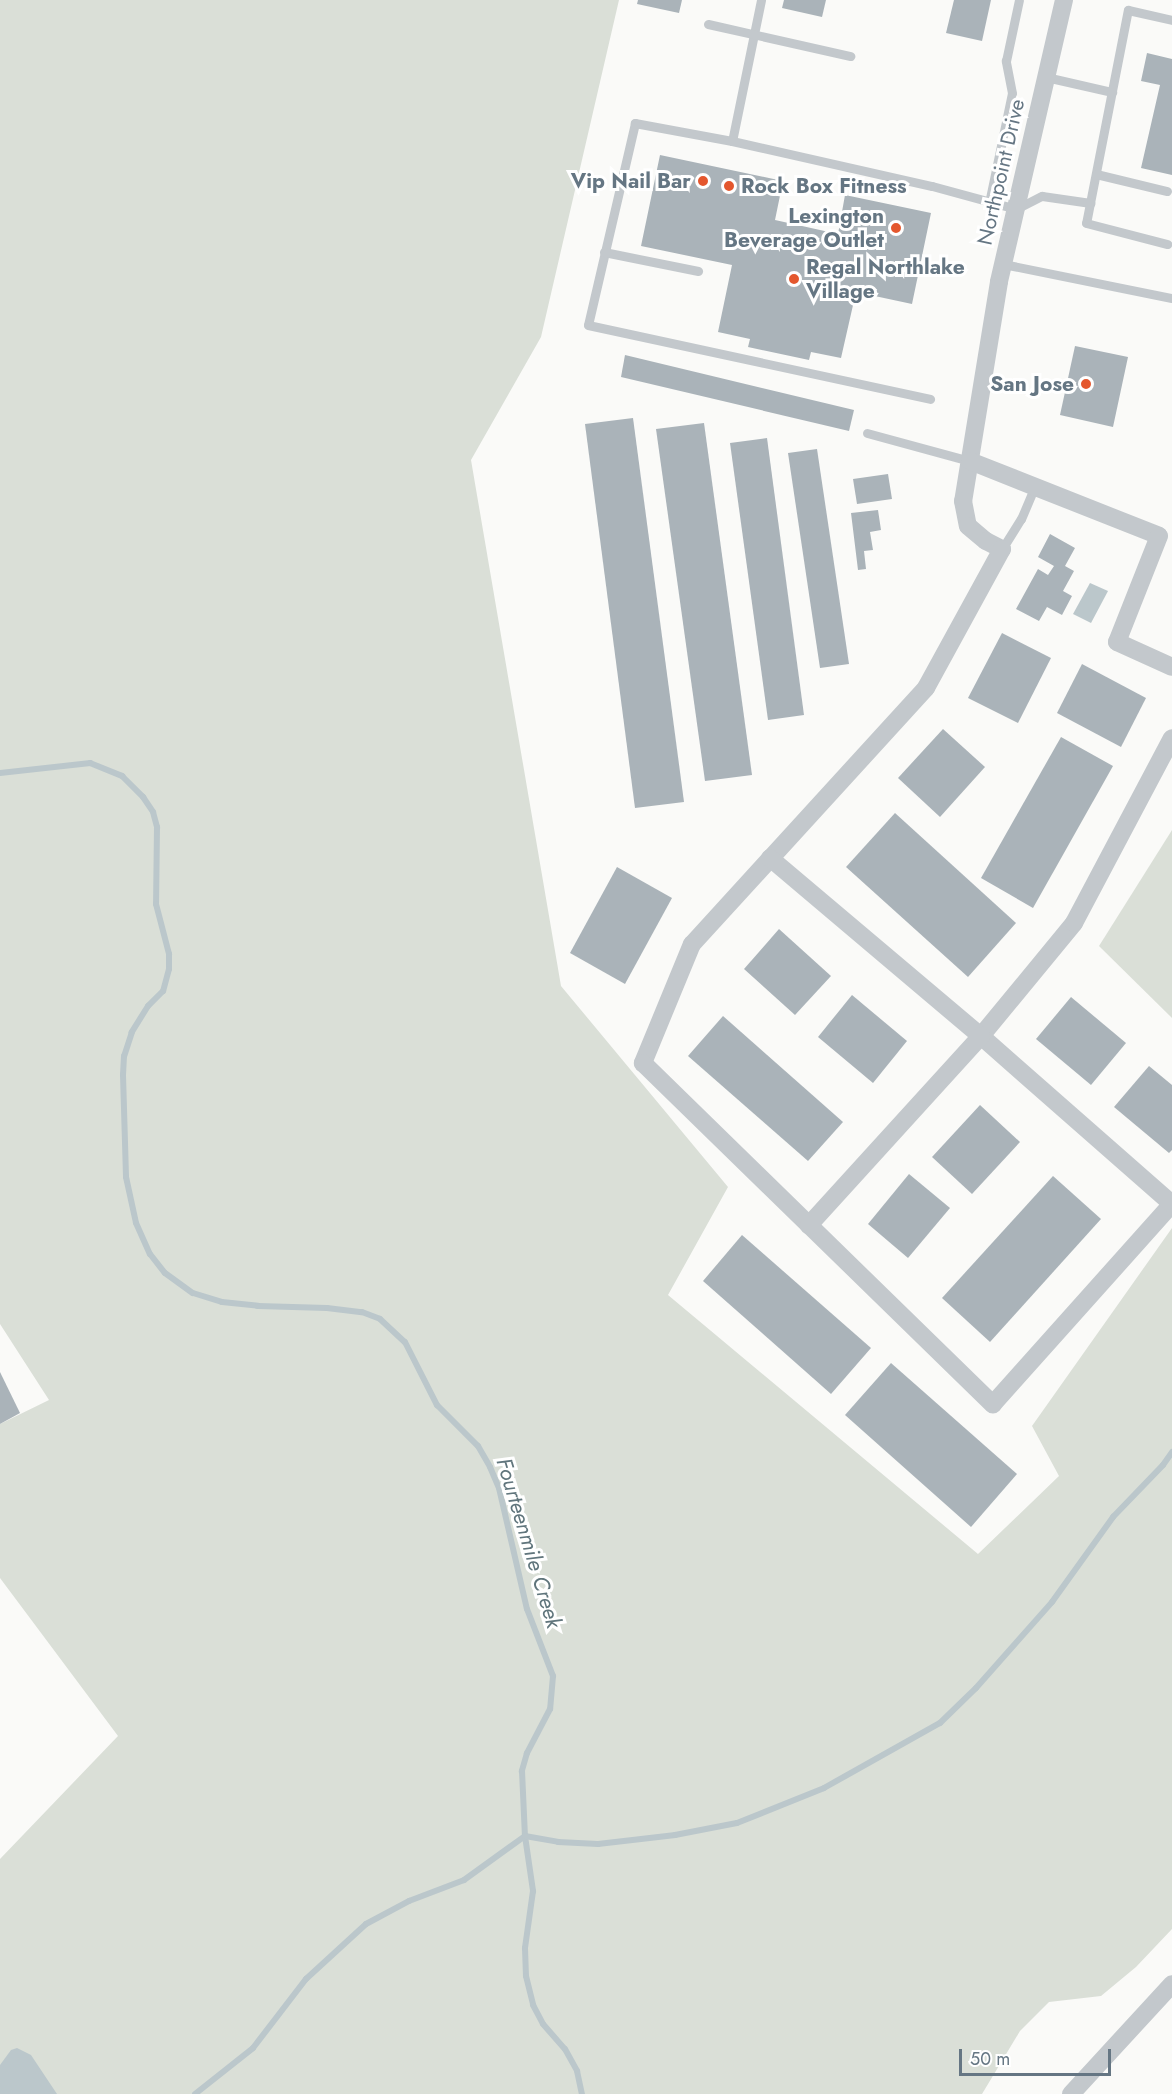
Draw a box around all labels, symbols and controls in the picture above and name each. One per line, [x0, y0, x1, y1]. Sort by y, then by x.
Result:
street label: Northpoint Drive [972, 97, 1030, 247]
place label: Vip Nail Bar [571, 168, 691, 194]
place label: Rock Box Fitness [741, 173, 907, 199]
marker: Vip Nail Bar [696, 174, 710, 188]
marker: Rock Box Fitness [722, 179, 736, 193]
place label: Lexington Beverage Outlet [724, 203, 884, 253]
marker: Lexington Beverage Outlet [889, 221, 903, 235]
place label: Regal Northlake Village [806, 254, 965, 304]
marker: Regal Northlake Village [787, 272, 801, 286]
place label: San Jose [990, 371, 1074, 397]
marker: San Jose [1079, 377, 1093, 391]
water label: Fourteenmile Creek [491, 1455, 567, 1631]
scale bar [962, 2037, 1114, 2075]
text: 50 m [970, 2046, 1010, 2072]

